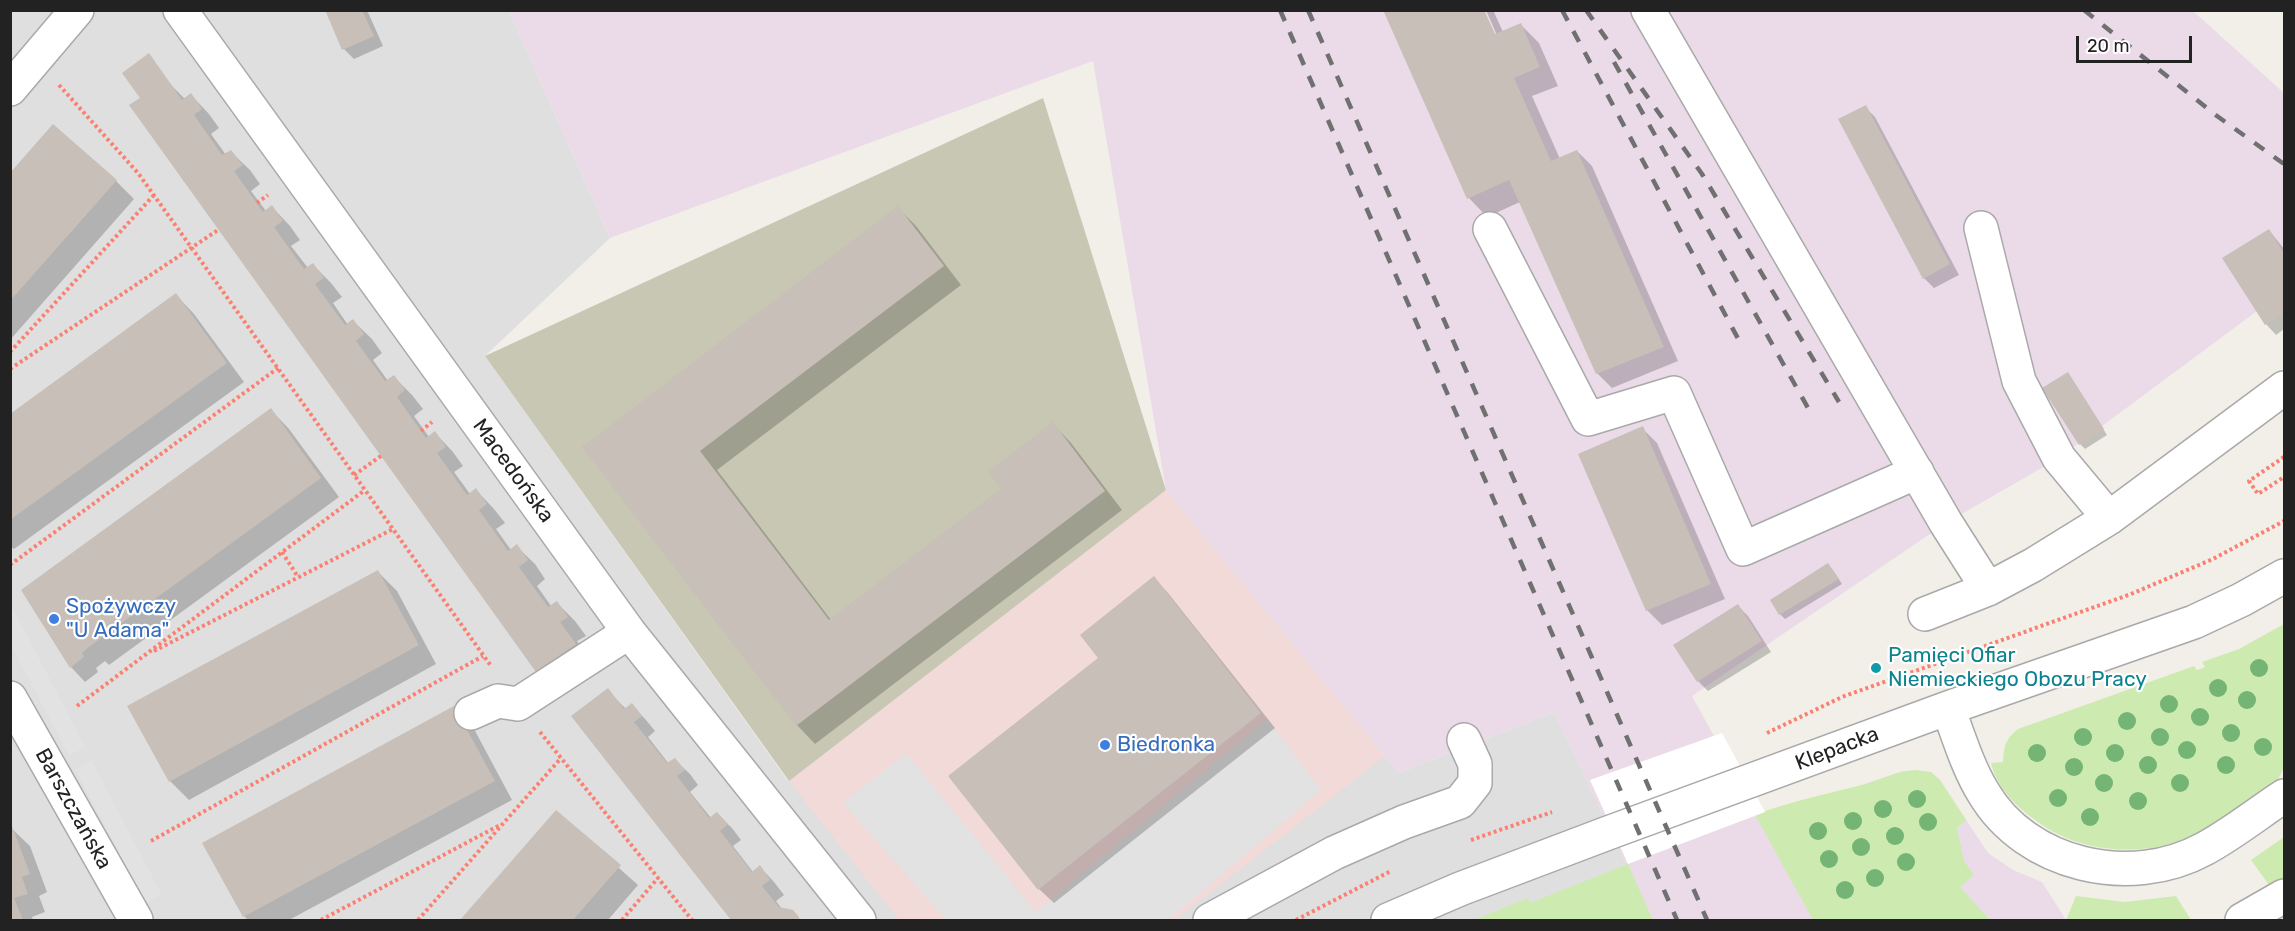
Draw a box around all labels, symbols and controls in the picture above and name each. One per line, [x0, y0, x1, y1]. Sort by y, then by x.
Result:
scale bar [2079, 24, 2194, 62]
text: 20 m [2087, 35, 2129, 57]
street label: Macedońska [467, 414, 559, 528]
place label: Spożywczy "U Adama" [66, 594, 176, 644]
marker: Spożywczy "U Adama" [47, 612, 61, 626]
place label: Pamięci Ofiar Niemieckiego Obozu Pracy [1888, 643, 2147, 693]
marker: Pamięci Ofiar Niemieckiego Obozu Pracy [1869, 661, 1883, 675]
street label: Klepacka [1792, 722, 1882, 776]
place label: Biedronka [1117, 732, 1215, 758]
marker: Biedronka [1098, 738, 1112, 752]
street label: Barszczańska [29, 744, 117, 874]

